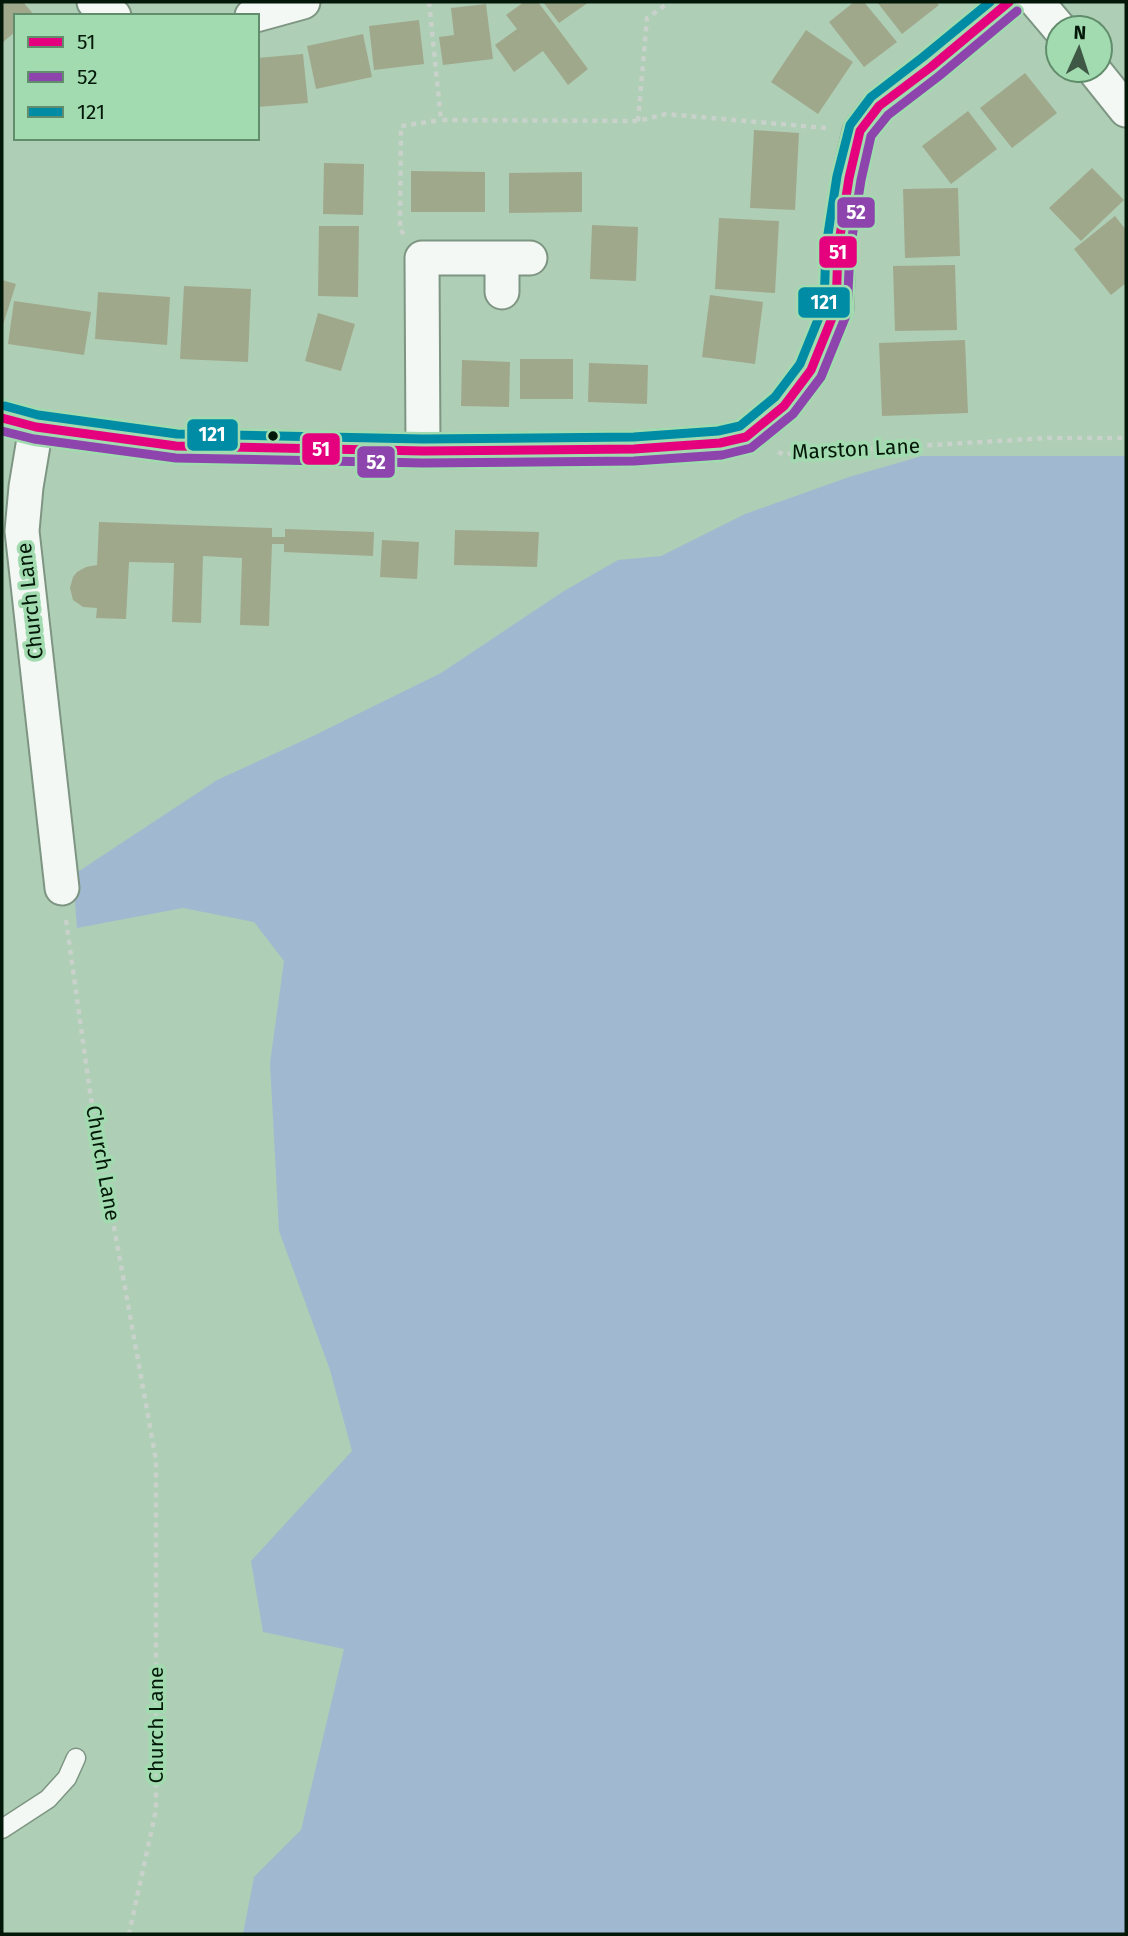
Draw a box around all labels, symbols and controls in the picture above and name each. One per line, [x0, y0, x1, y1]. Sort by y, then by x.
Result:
legend [14, 14, 259, 140]
north arrow [1044, 14, 1114, 84]
text: N [1073, 21, 1087, 44]
text: 51 [77, 29, 96, 55]
text: 52 [77, 64, 98, 90]
text: 121 [77, 99, 105, 125]
line badge: 52 [836, 196, 876, 229]
text: 52 [846, 201, 866, 224]
line badge: 51 [818, 235, 858, 269]
text: 51 [829, 241, 847, 264]
line badge: 121 [797, 286, 851, 319]
text: 121 [810, 291, 838, 314]
line badge: 121 [186, 418, 239, 452]
text: 121 [198, 423, 226, 446]
unlabelled marker [266, 429, 280, 443]
line badge: 51 [301, 432, 341, 466]
street label: Marston Lane [791, 433, 921, 465]
text: 51 [312, 438, 330, 461]
line badge: 52 [356, 445, 396, 479]
text: 52 [366, 451, 386, 474]
street label: Church Lane [11, 542, 49, 660]
street label: Church Lane [80, 1103, 126, 1223]
street label: Church Lane [143, 1667, 169, 1783]

